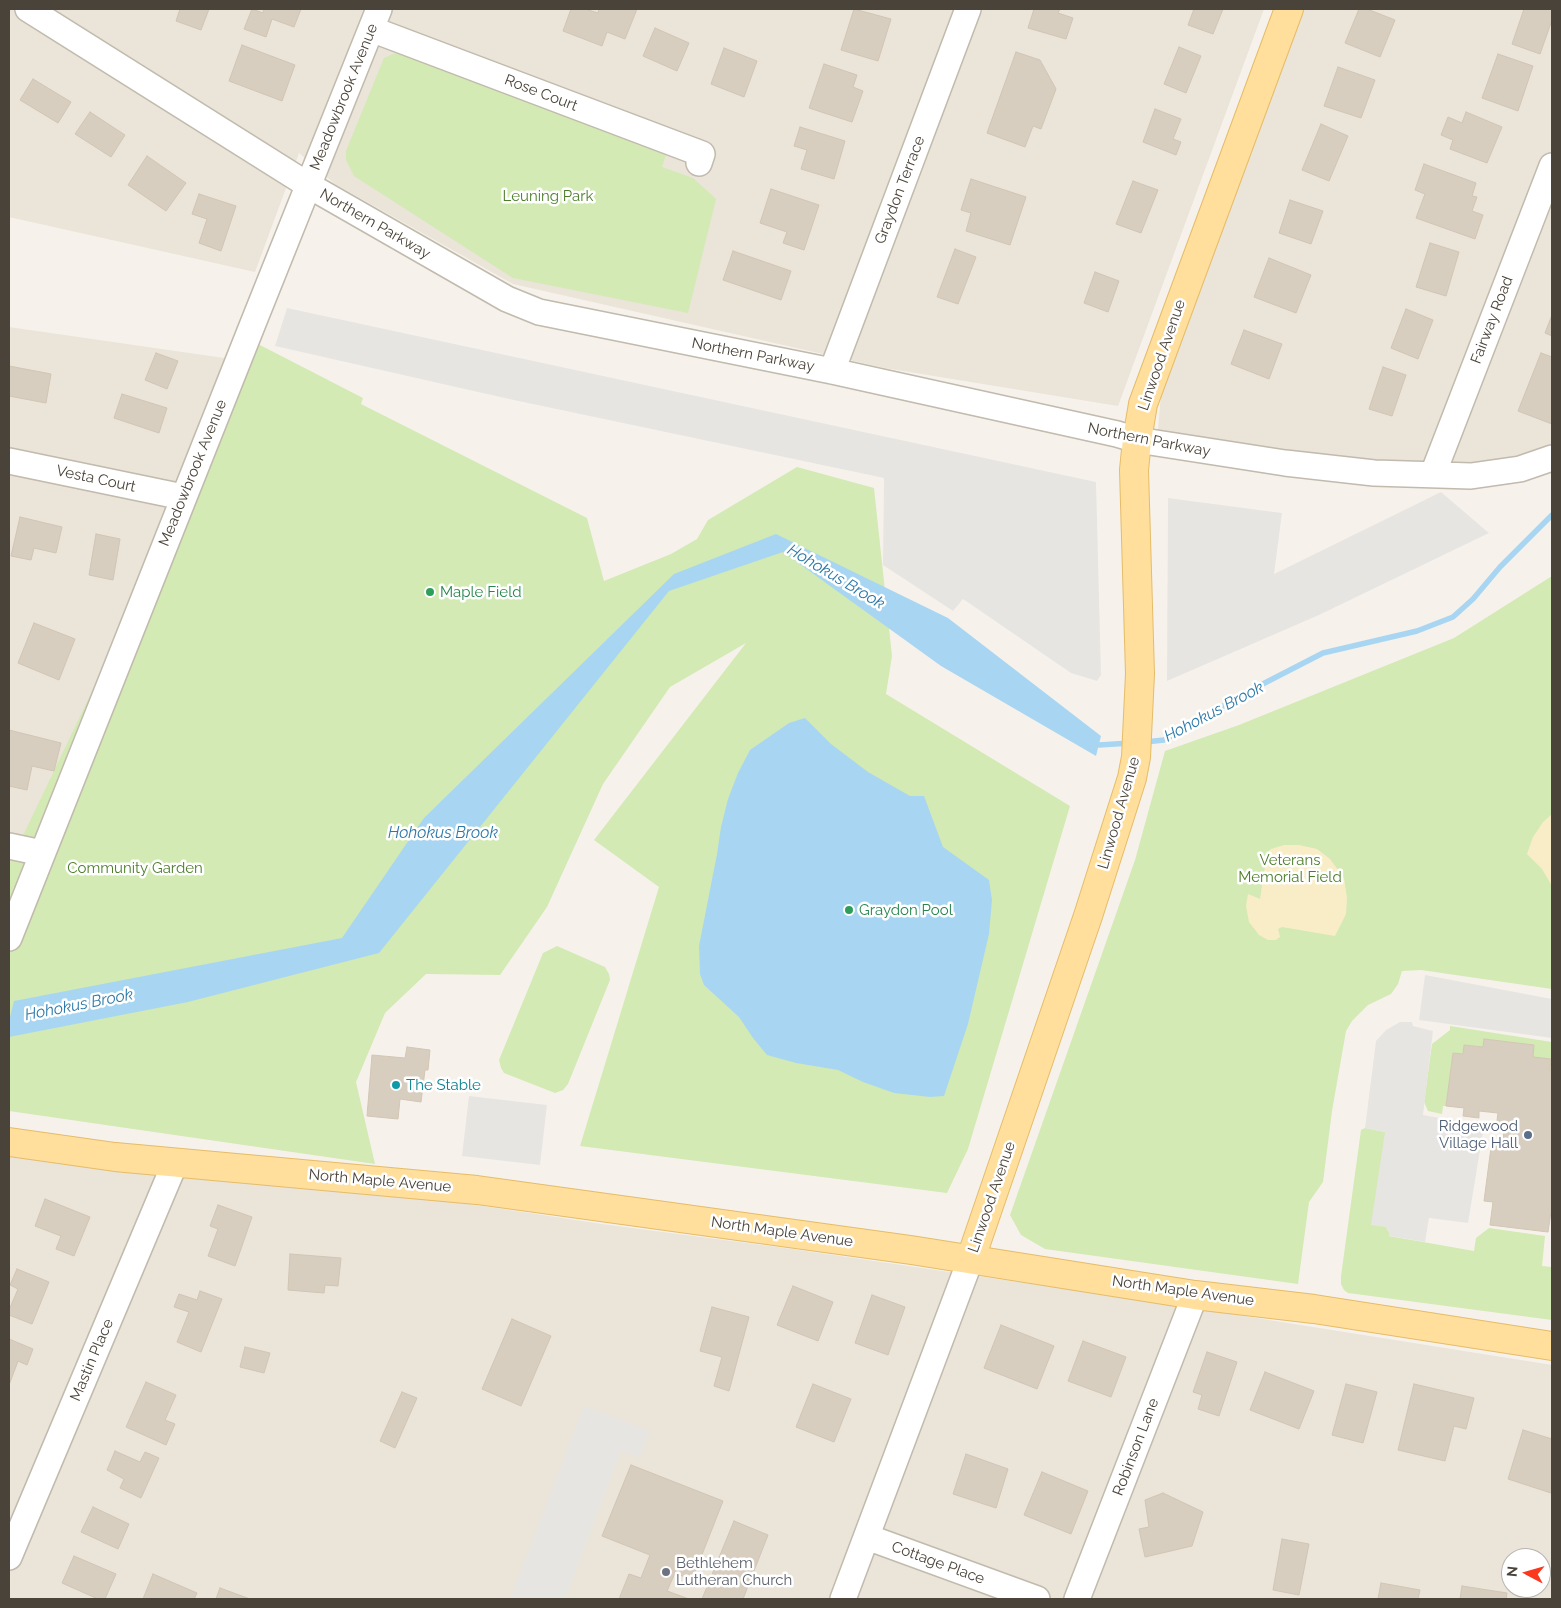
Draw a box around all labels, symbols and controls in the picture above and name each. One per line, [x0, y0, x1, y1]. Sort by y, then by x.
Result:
street label: Meadowbrook Avenue [306, 21, 382, 173]
street label: Rose Court [502, 71, 580, 115]
street label: Graydon Terrace [871, 133, 929, 247]
street label: Northern Parkway [316, 185, 434, 263]
park label: Leuning Park [503, 187, 593, 205]
street label: Fairway Road [1467, 274, 1517, 366]
street label: Linwood Avenue [1135, 297, 1189, 413]
street label: Northern Parkway [690, 334, 816, 376]
street label: Meadowbrook Avenue [155, 397, 231, 549]
street label: Northern Parkway [1086, 419, 1212, 461]
street label: Vesta Court [55, 462, 137, 496]
water label: Hohokus Brook [784, 540, 888, 614]
place label: Maple Field [440, 583, 522, 601]
marker: Maple Field [424, 586, 436, 598]
water label: Hohokus Brook [1161, 678, 1267, 746]
street label: Linwood Avenue [1094, 755, 1144, 871]
water label: Hohokus Brook [388, 823, 498, 843]
park label: Veterans Memorial Field [1238, 851, 1342, 886]
park label: Community Garden [67, 859, 203, 877]
place label: Graydon Pool [859, 901, 953, 919]
marker: Graydon Pool [843, 904, 855, 916]
water label: Hohokus Brook [23, 985, 135, 1025]
place label: The Stable [406, 1076, 481, 1094]
marker: The Stable [390, 1079, 402, 1091]
place label: Ridgewood Village Hall [1439, 1117, 1518, 1152]
marker: Ridgewood Village Hall [1522, 1129, 1534, 1141]
street label: Linwood Avenue [965, 1139, 1019, 1255]
street label: North Maple Avenue [308, 1166, 452, 1196]
street label: North Maple Avenue [710, 1213, 854, 1251]
street label: North Maple Avenue [1111, 1272, 1255, 1310]
street label: Mastin Place [67, 1316, 117, 1404]
street label: Robinson Lane [1109, 1396, 1163, 1498]
street label: Cottage Place [889, 1538, 987, 1588]
north arrow [1501, 1548, 1551, 1598]
place label: Bethlehem Lutheran Church [676, 1554, 792, 1589]
text: N [1504, 1565, 1521, 1578]
marker: Bethlehem Lutheran Church [660, 1566, 672, 1578]

